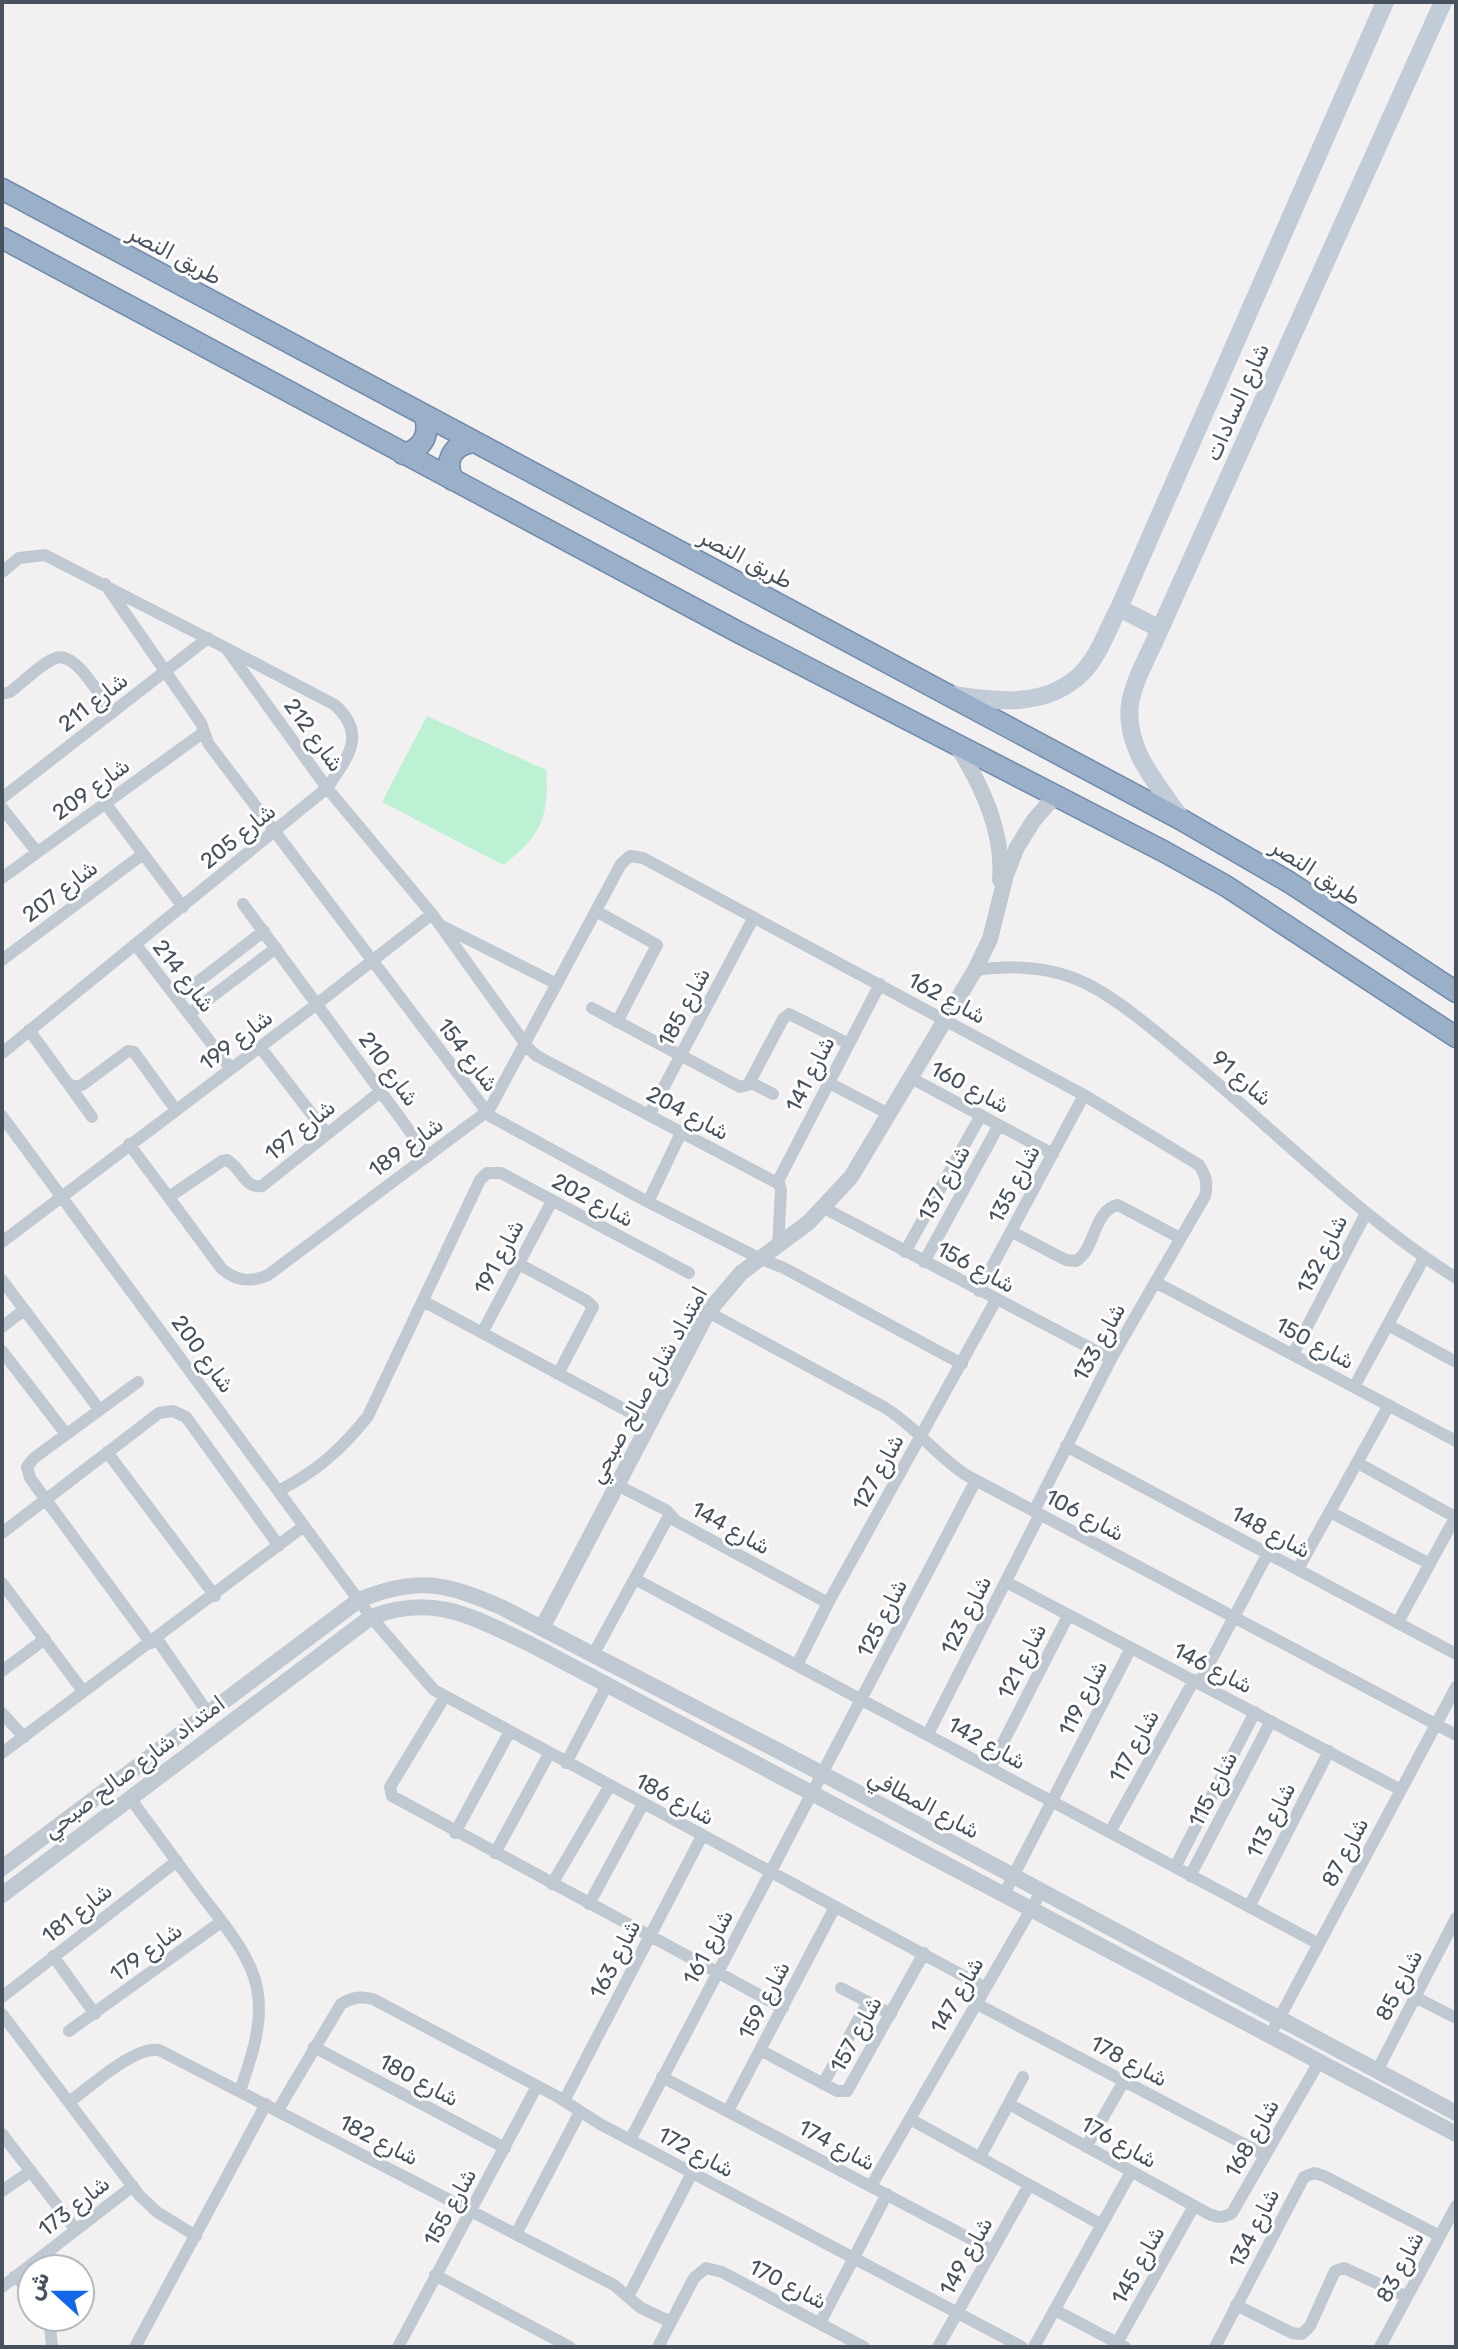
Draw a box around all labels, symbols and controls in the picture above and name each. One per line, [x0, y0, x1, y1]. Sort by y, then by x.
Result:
street label: طريق النصر [122, 218, 226, 291]
street label: شارع السادات [1199, 339, 1277, 466]
street label: طريق النصر [693, 522, 797, 595]
street label: شارع 211 [53, 666, 134, 739]
street label: شارع 212 [277, 693, 350, 778]
street label: شارع 209 [47, 752, 136, 828]
street label: شارع 205 [195, 797, 282, 876]
street label: طريق النصر [1264, 832, 1366, 911]
street label: شارع 207 [17, 854, 104, 930]
street label: شارع 214 [146, 934, 221, 1019]
street label: شارع 185 [652, 963, 718, 1052]
street label: شارع 162 [902, 966, 991, 1032]
street label: شارع 199 [194, 1004, 279, 1078]
street label: شارع 154 [430, 1013, 504, 1098]
street label: شارع 210 [351, 1026, 425, 1113]
street label: شارع 141 [779, 1031, 842, 1117]
street label: شارع 91 [1205, 1044, 1278, 1113]
street label: شارع 160 [925, 1055, 1014, 1121]
street label: شارع 204 [641, 1080, 734, 1148]
street label: شارع 197 [259, 1093, 342, 1168]
street label: شارع 189 [363, 1111, 450, 1185]
street label: شارع 137 [912, 1140, 978, 1227]
street label: شارع 135 [982, 1140, 1048, 1229]
street label: شارع 202 [546, 1167, 639, 1235]
street label: شارع 132 [1291, 1210, 1355, 1299]
street label: شارع 191 [468, 1215, 532, 1300]
street label: شارع 156 [931, 1235, 1020, 1301]
street label: امتداد شارع صالح صبحي [583, 1282, 716, 1490]
street label: شارع 133 [1067, 1298, 1133, 1387]
street label: شارع 200 [164, 1310, 240, 1400]
street label: شارع 150 [1270, 1311, 1359, 1377]
street label: شارع 127 [846, 1429, 912, 1516]
street label: شارع 106 [1040, 1483, 1129, 1549]
street label: شارع 144 [686, 1495, 775, 1562]
street label: شارع 148 [1226, 1500, 1315, 1566]
street label: شارع 123 [935, 1571, 999, 1660]
street label: شارع 125 [851, 1574, 915, 1663]
street label: شارع 121 [992, 1619, 1054, 1704]
street label: شارع 146 [1168, 1637, 1257, 1701]
street label: شارع 119 [1053, 1656, 1115, 1741]
street label: امتداد شارع صالح صبحي [38, 1690, 232, 1847]
street label: شارع 117 [1103, 1705, 1167, 1788]
street label: شارع 142 [942, 1711, 1031, 1777]
street label: شارع 115 [1183, 1747, 1245, 1832]
street label: شارع المطافي [862, 1763, 985, 1847]
street label: شارع 186 [630, 1767, 719, 1833]
street label: شارع 113 [1241, 1778, 1303, 1863]
street label: شارع 87 [1316, 1813, 1376, 1892]
street label: شارع 181 [36, 1877, 119, 1950]
street label: شارع 161 [677, 1905, 741, 1990]
street label: شارع 163 [584, 1915, 648, 2004]
street label: شارع 179 [104, 1917, 189, 1989]
street label: شارع 85 [1370, 1945, 1430, 2026]
street label: شارع 147 [924, 1952, 991, 2039]
street label: شارع 159 [732, 1956, 798, 2045]
street label: شارع 157 [824, 1991, 890, 2078]
street label: شارع 178 [1085, 2029, 1172, 2094]
street label: شارع 180 [373, 2048, 464, 2114]
street label: شارع 168 [1219, 2094, 1287, 2183]
street label: شارع 182 [334, 2109, 423, 2173]
street label: شارع 176 [1075, 2110, 1162, 2176]
street label: شارع 174 [793, 2113, 880, 2178]
street label: شارع 172 [652, 2121, 739, 2185]
street label: شارع 155 [418, 2163, 484, 2252]
street label: شارع 173 [33, 2170, 116, 2244]
street label: شارع 134 [1223, 2184, 1287, 2273]
street label: شارع 149 [933, 2212, 1000, 2301]
street label: شارع 145 [1105, 2221, 1172, 2310]
street label: شارع 83 [1370, 2227, 1432, 2308]
north arrow [16, 2253, 96, 2333]
street label: شارع 170 [744, 2253, 832, 2317]
text: ش [20, 2268, 55, 2304]

